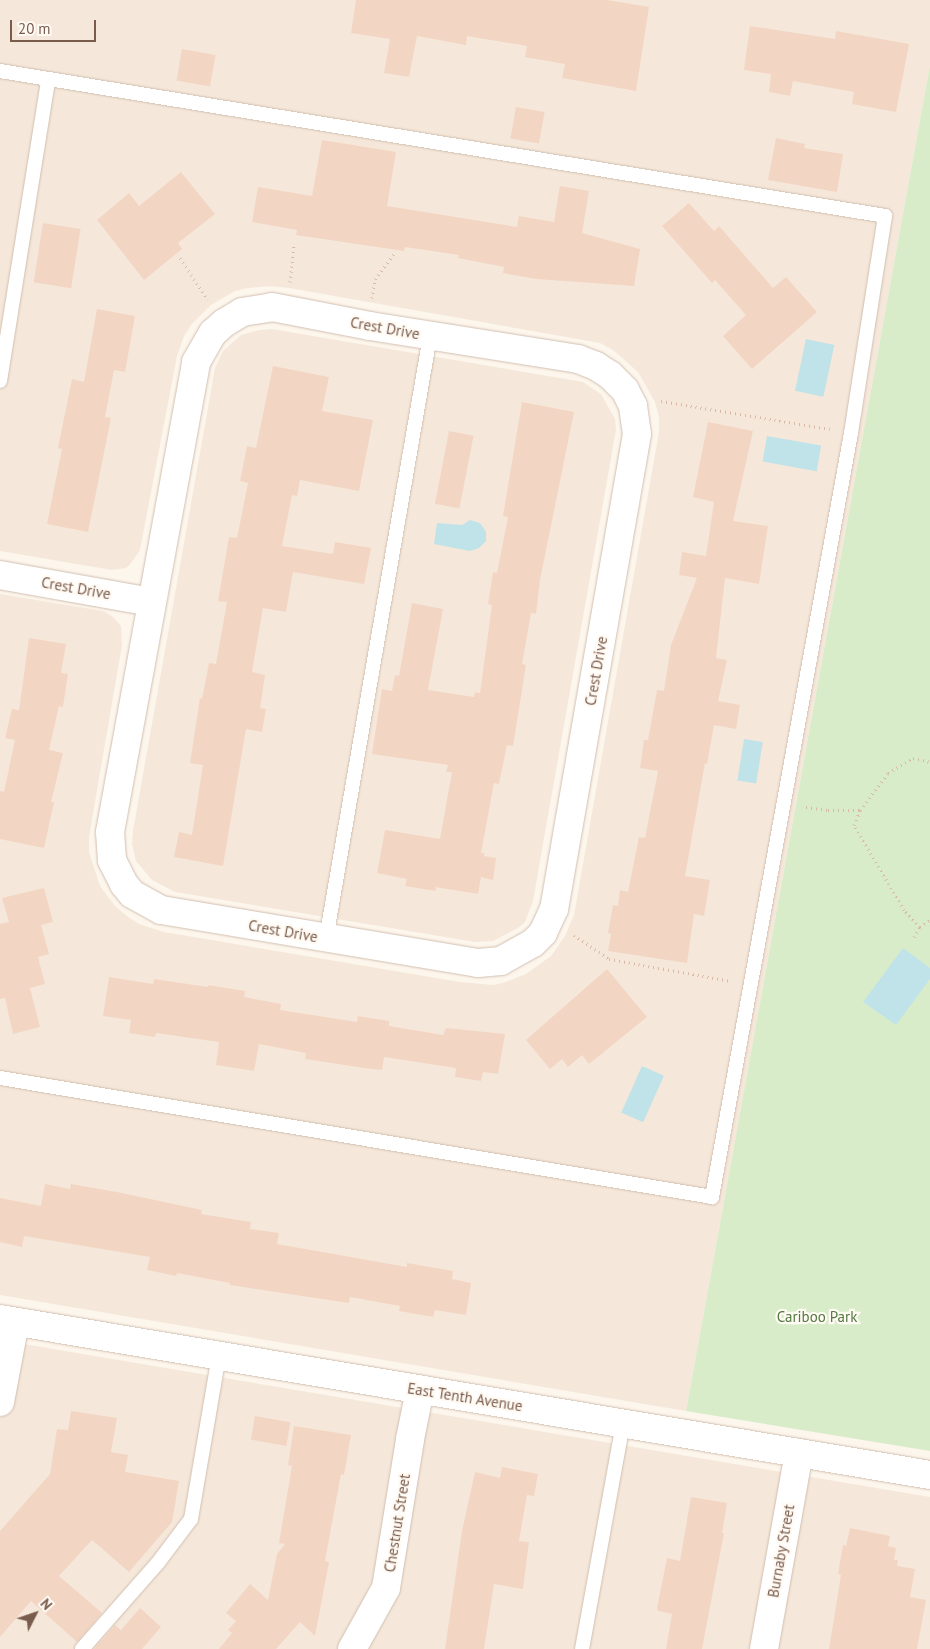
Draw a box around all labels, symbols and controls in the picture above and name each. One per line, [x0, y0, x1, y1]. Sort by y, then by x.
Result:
scale bar [12, 10, 99, 42]
text: 20 m [18, 19, 51, 38]
street label: Crest Drive [349, 313, 421, 343]
street label: Crest Drive [40, 573, 112, 603]
street label: Crest Drive [581, 635, 611, 707]
street label: Crest Drive [247, 916, 319, 946]
park label: Cariboo Park [777, 1308, 857, 1326]
street label: East Tenth Avenue [406, 1379, 524, 1415]
street label: Chestnut Street [380, 1472, 414, 1574]
street label: Burnaby Street [764, 1503, 798, 1599]
north arrow [10, 1589, 60, 1639]
text: N [37, 1595, 56, 1614]

